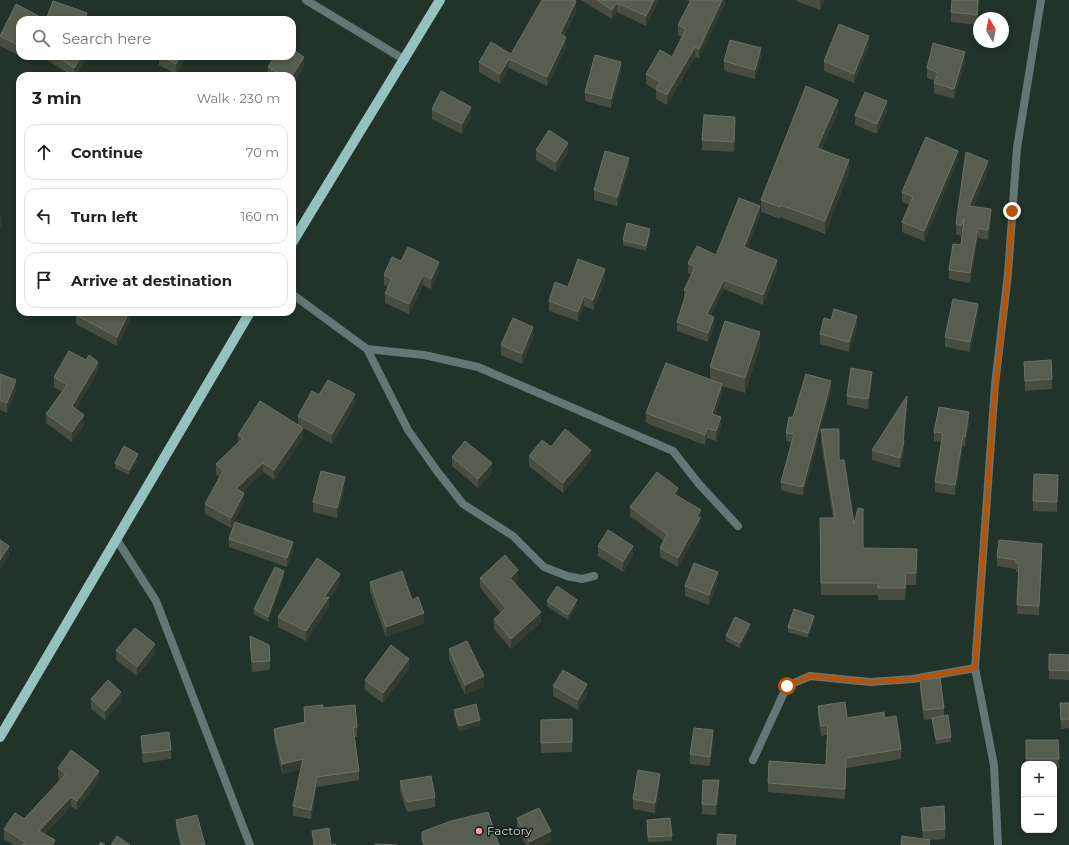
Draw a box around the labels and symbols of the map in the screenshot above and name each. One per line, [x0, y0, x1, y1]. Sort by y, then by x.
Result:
north arrow [973, 12, 1009, 48]
route end [1003, 202, 1021, 220]
route start [778, 677, 796, 695]
place label: Factory [487, 823, 532, 838]
marker: Factory [474, 826, 484, 836]

